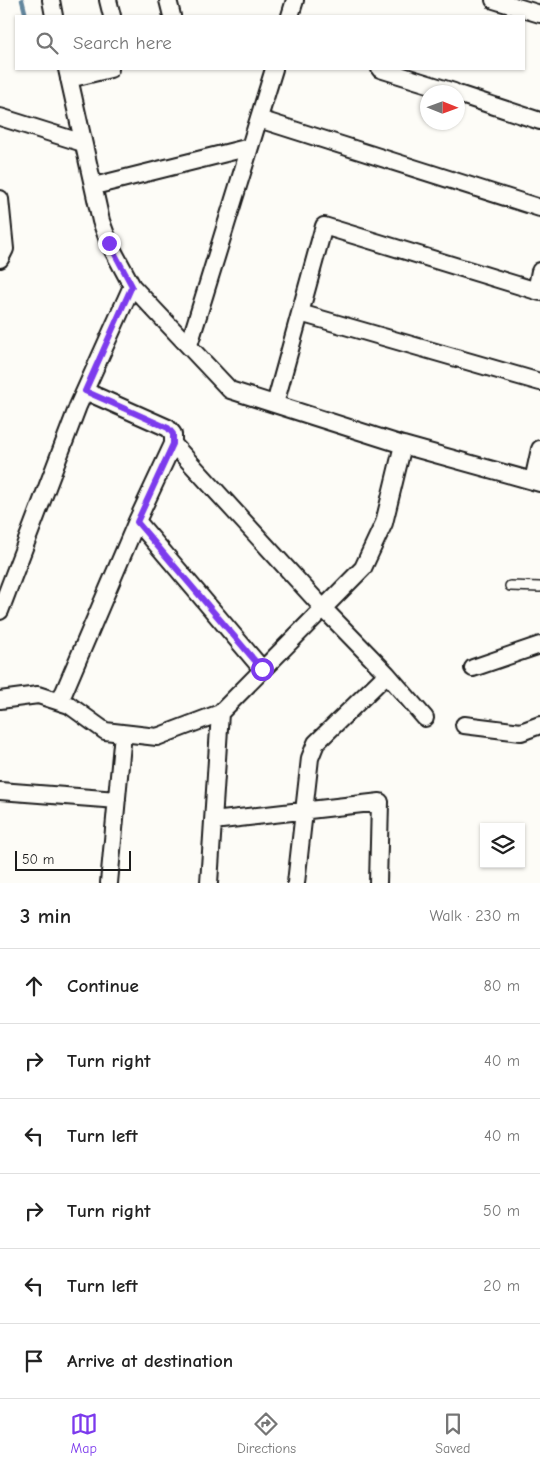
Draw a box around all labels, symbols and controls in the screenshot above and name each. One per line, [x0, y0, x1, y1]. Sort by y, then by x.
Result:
search box [15, 15, 525, 70]
icon: search [33, 29, 61, 57]
text: Search here [73, 32, 172, 54]
north arrow [420, 85, 465, 130]
route end [98, 232, 121, 255]
route start [251, 658, 274, 681]
map controls [480, 823, 525, 868]
button: layers [480, 823, 525, 868]
scale bar [15, 848, 131, 871]
text: 50 m [22, 851, 54, 868]
text: 3 min [20, 904, 71, 928]
text: Walk · 230 m [429, 907, 520, 925]
icon: ahead [20, 972, 48, 1000]
text: Continue [67, 975, 139, 997]
text: 80 m [483, 977, 520, 995]
icon: right [20, 1047, 48, 1075]
text: Turn right [67, 1050, 151, 1072]
text: 40 m [484, 1052, 520, 1070]
icon: left [20, 1122, 48, 1150]
text: Turn left [67, 1125, 138, 1147]
text: 40 m [484, 1127, 520, 1145]
icon: right [20, 1197, 48, 1225]
text: Turn right [67, 1200, 151, 1222]
text: 50 m [483, 1202, 520, 1220]
icon: left [20, 1272, 48, 1300]
text: Turn left [67, 1275, 138, 1297]
text: 20 m [483, 1277, 520, 1295]
icon: arrive [20, 1347, 48, 1375]
text: Arrive at destination [67, 1350, 233, 1372]
tab: Map [70, 1410, 98, 1457]
tab: Directions [237, 1410, 296, 1457]
tab: Saved [435, 1410, 470, 1457]

